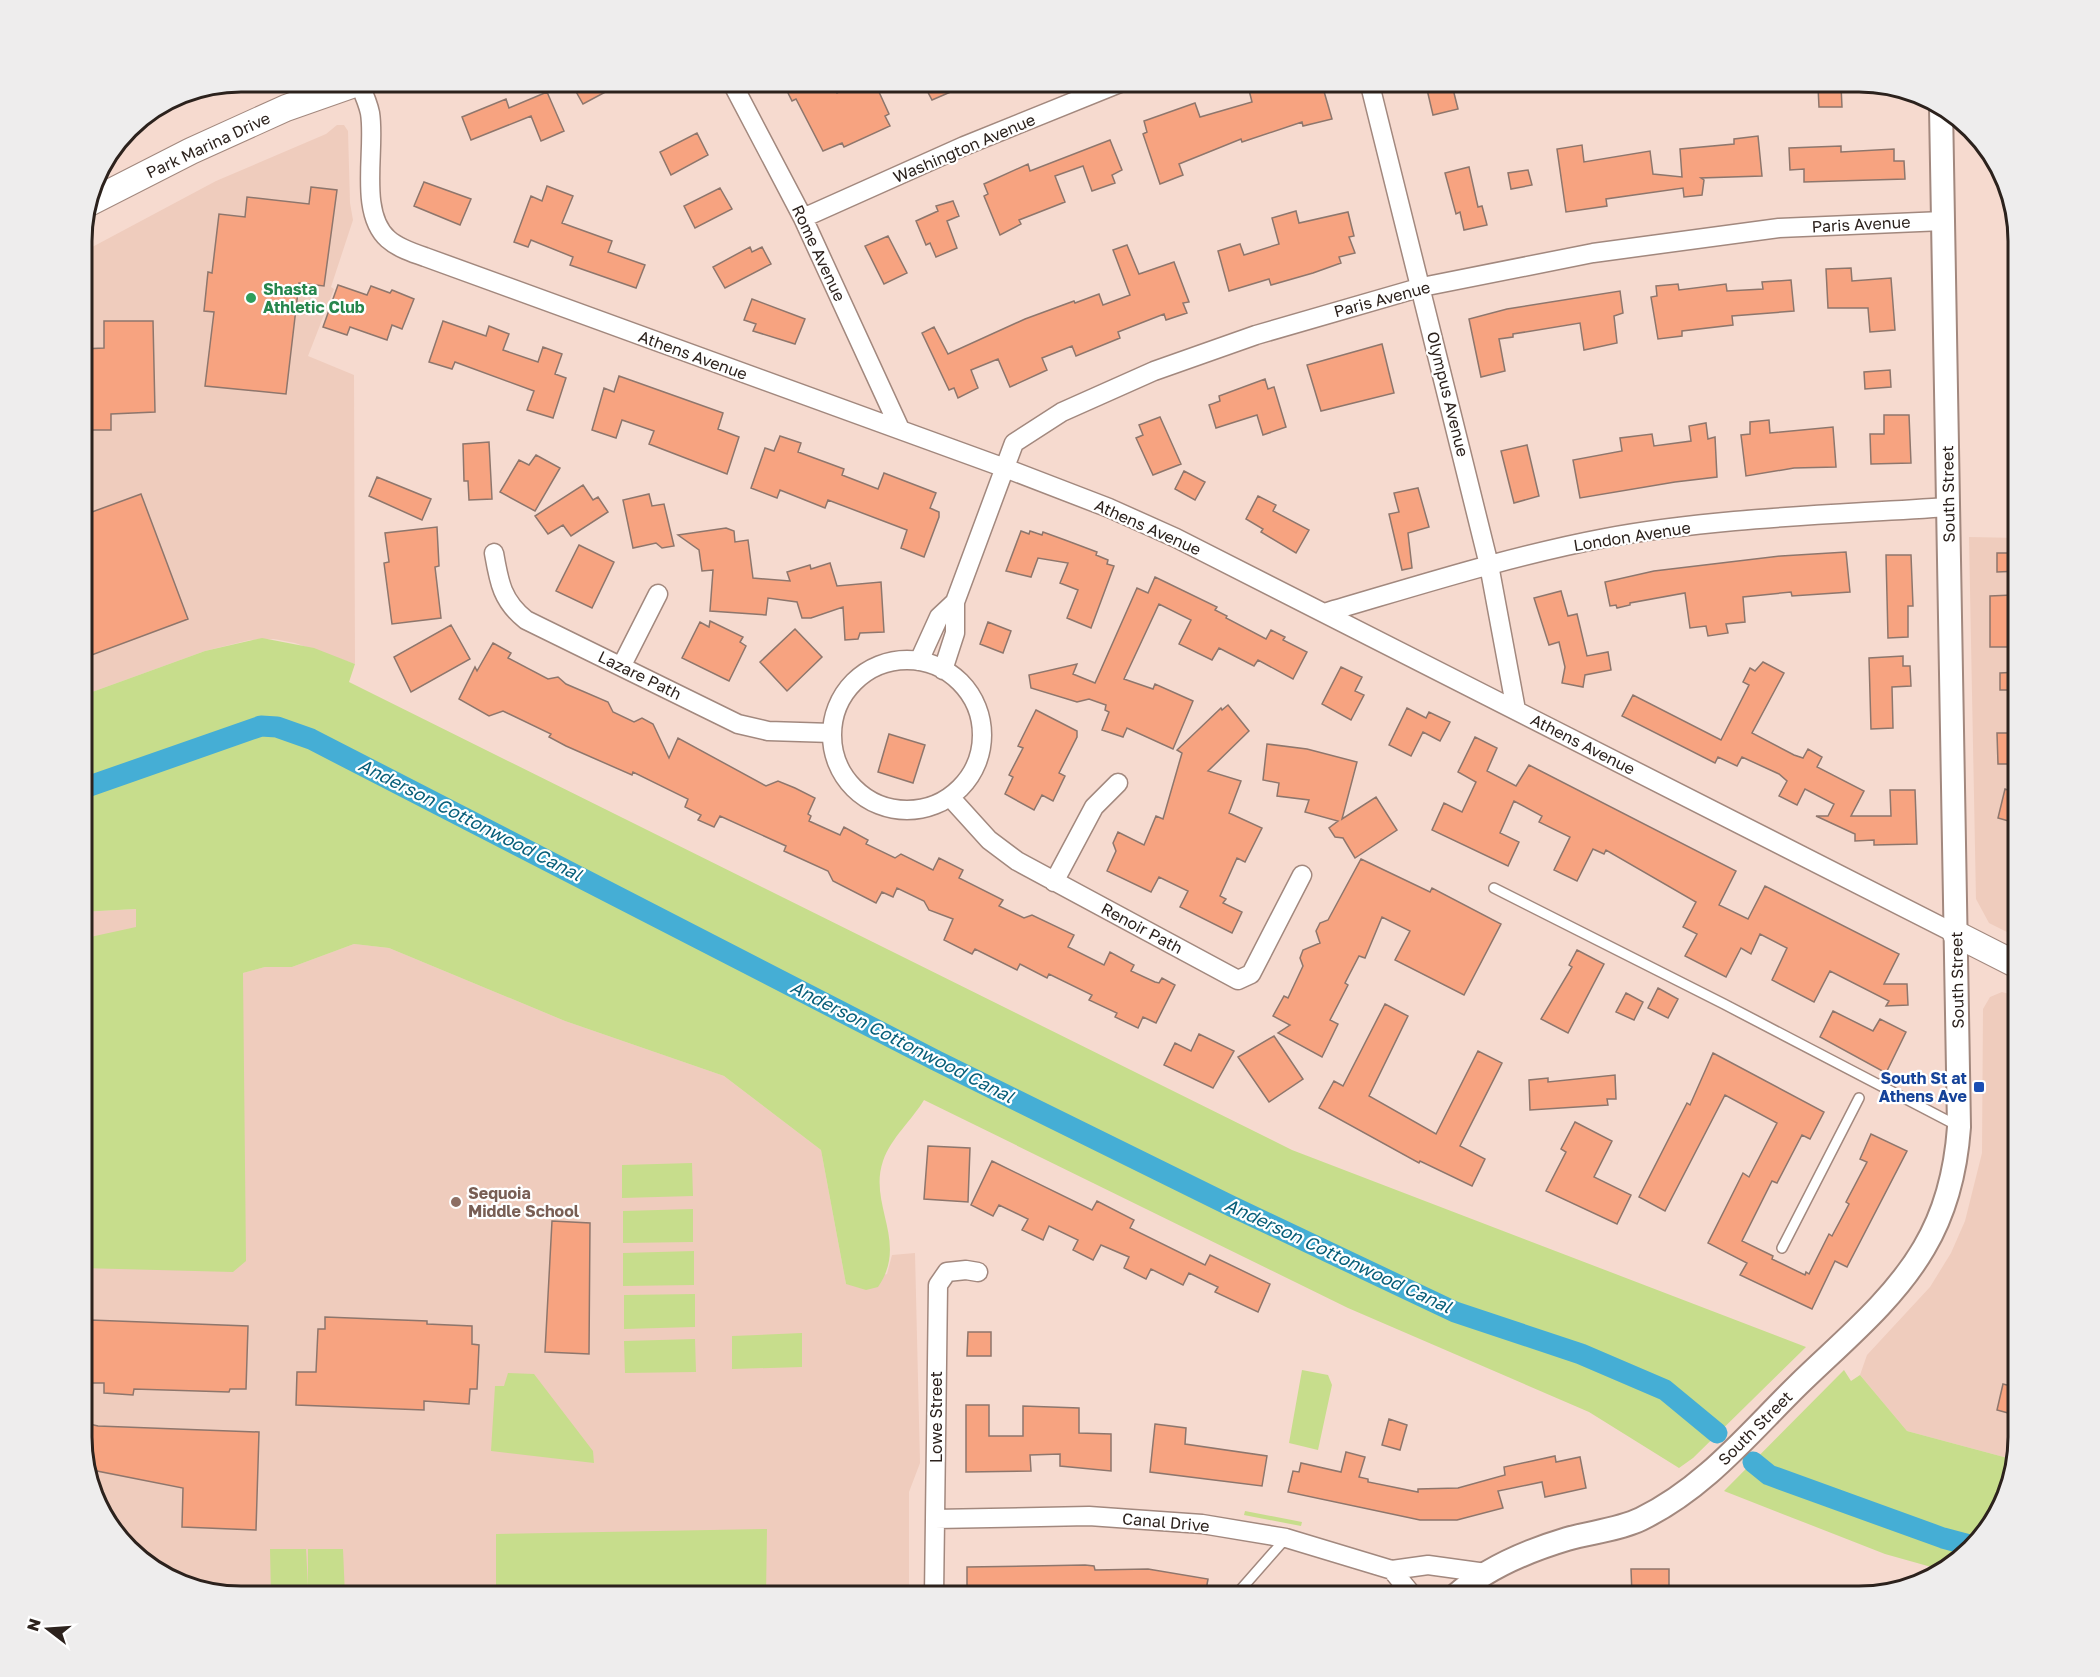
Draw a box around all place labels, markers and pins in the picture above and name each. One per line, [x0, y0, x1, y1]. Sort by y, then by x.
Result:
place label: Shasta Athletic Club [263, 279, 365, 317]
marker: Shasta Athletic Club [244, 291, 258, 305]
place label: South St at Athens Ave [1879, 1068, 1967, 1106]
marker: South St at Athens Ave [1972, 1080, 1986, 1094]
place label: Sequoia Middle School [468, 1183, 580, 1221]
marker: Sequoia Middle School [449, 1195, 463, 1209]

